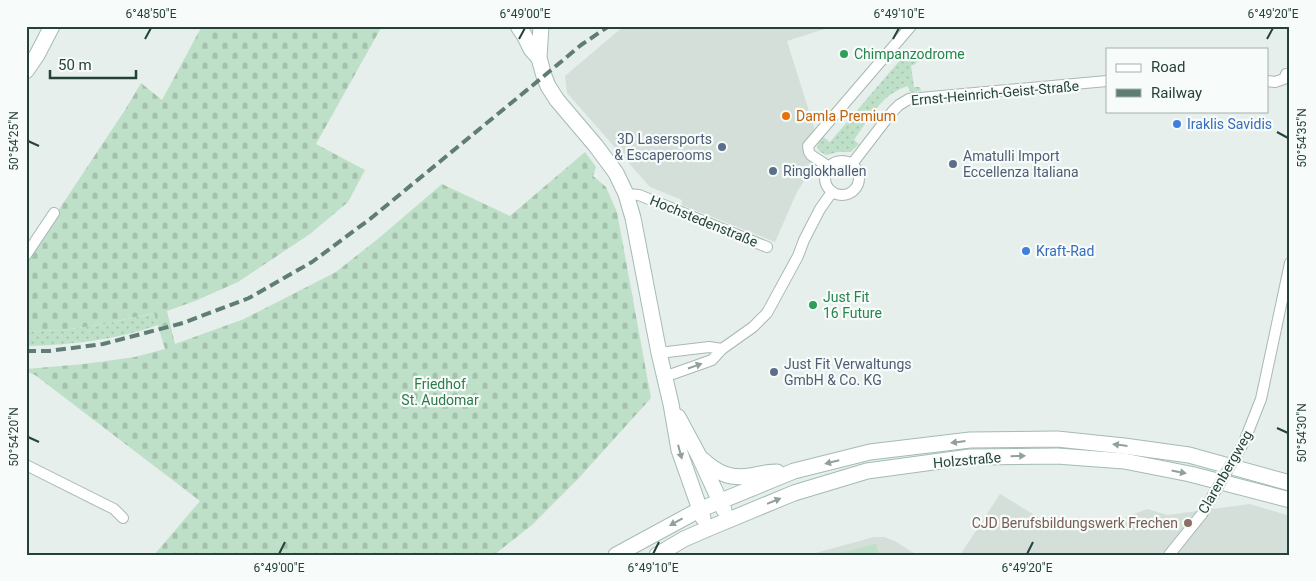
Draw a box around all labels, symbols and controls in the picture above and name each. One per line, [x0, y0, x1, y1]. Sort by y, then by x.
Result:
text: 6°48'50"E [126, 7, 177, 21]
text: 6°49'00"E [500, 7, 551, 21]
text: 6°49'10"E [874, 7, 925, 21]
text: 6°49'20"E [1248, 7, 1299, 21]
place label: Chimpanzodrome [854, 46, 965, 62]
scale bar [50, 48, 136, 80]
marker: Chimpanzodrome [838, 48, 850, 60]
legend [1106, 48, 1268, 112]
text: 50 m [58, 56, 92, 74]
text: Road [1151, 58, 1185, 76]
street label: Ernst-Heinrich-Geist-Straße [910, 78, 1080, 108]
text: Railway [1151, 84, 1202, 102]
place label: Damla Premium [796, 108, 896, 124]
text: 50°54'35"N [1295, 108, 1309, 168]
marker: Damla Premium [780, 110, 792, 122]
text: 50°54'25"N [7, 111, 21, 171]
place label: Iraklis Savidis [1187, 116, 1272, 132]
marker: Iraklis Savidis [1171, 118, 1183, 130]
place label: 3D Lasersports & Escaperooms [614, 131, 712, 163]
marker: 3D Lasersports & Escaperooms [716, 141, 728, 153]
place label: Amatulli Import Eccellenza Italiana [963, 148, 1079, 180]
marker: Amatulli Import Eccellenza Italiana [947, 158, 959, 170]
place label: Ringlokhallen [783, 163, 866, 179]
marker: Ringlokhallen [767, 165, 779, 177]
street label: Hochstedenstraße [648, 192, 760, 250]
place label: Kraft-Rad [1036, 243, 1094, 259]
marker: Kraft-Rad [1020, 245, 1032, 257]
place label: Just Fit 16 Future [823, 289, 882, 321]
marker: Just Fit 16 Future [807, 299, 819, 311]
place label: Just Fit Verwaltungs GmbH & Co. KG [784, 356, 911, 388]
one-way arrow [688, 362, 703, 370]
marker: Just Fit Verwaltungs GmbH & Co. KG [768, 366, 780, 378]
park label: Friedhof St. Audomar [401, 376, 479, 408]
text: 50°54'30"N [1295, 403, 1309, 463]
text: 50°54'20"N [7, 407, 21, 467]
street label: Clarenbergweg [1195, 428, 1255, 516]
one-way arrow [950, 438, 966, 446]
one-way arrow [1112, 441, 1128, 449]
one-way arrow [677, 445, 685, 460]
street label: Holzstraße [932, 449, 1002, 471]
one-way arrow [1010, 452, 1026, 460]
one-way arrow [824, 458, 839, 466]
one-way arrow [1172, 468, 1187, 476]
one-way arrow [767, 497, 782, 505]
place label: CJD Berufsbildungswerk Frechen [972, 515, 1178, 531]
marker: CJD Berufsbildungswerk Frechen [1182, 517, 1194, 529]
one-way arrow [669, 518, 683, 526]
text: 6°49'00"E [254, 561, 305, 575]
text: 6°49'10"E [628, 561, 679, 575]
text: 6°49'20"E [1002, 561, 1053, 575]

